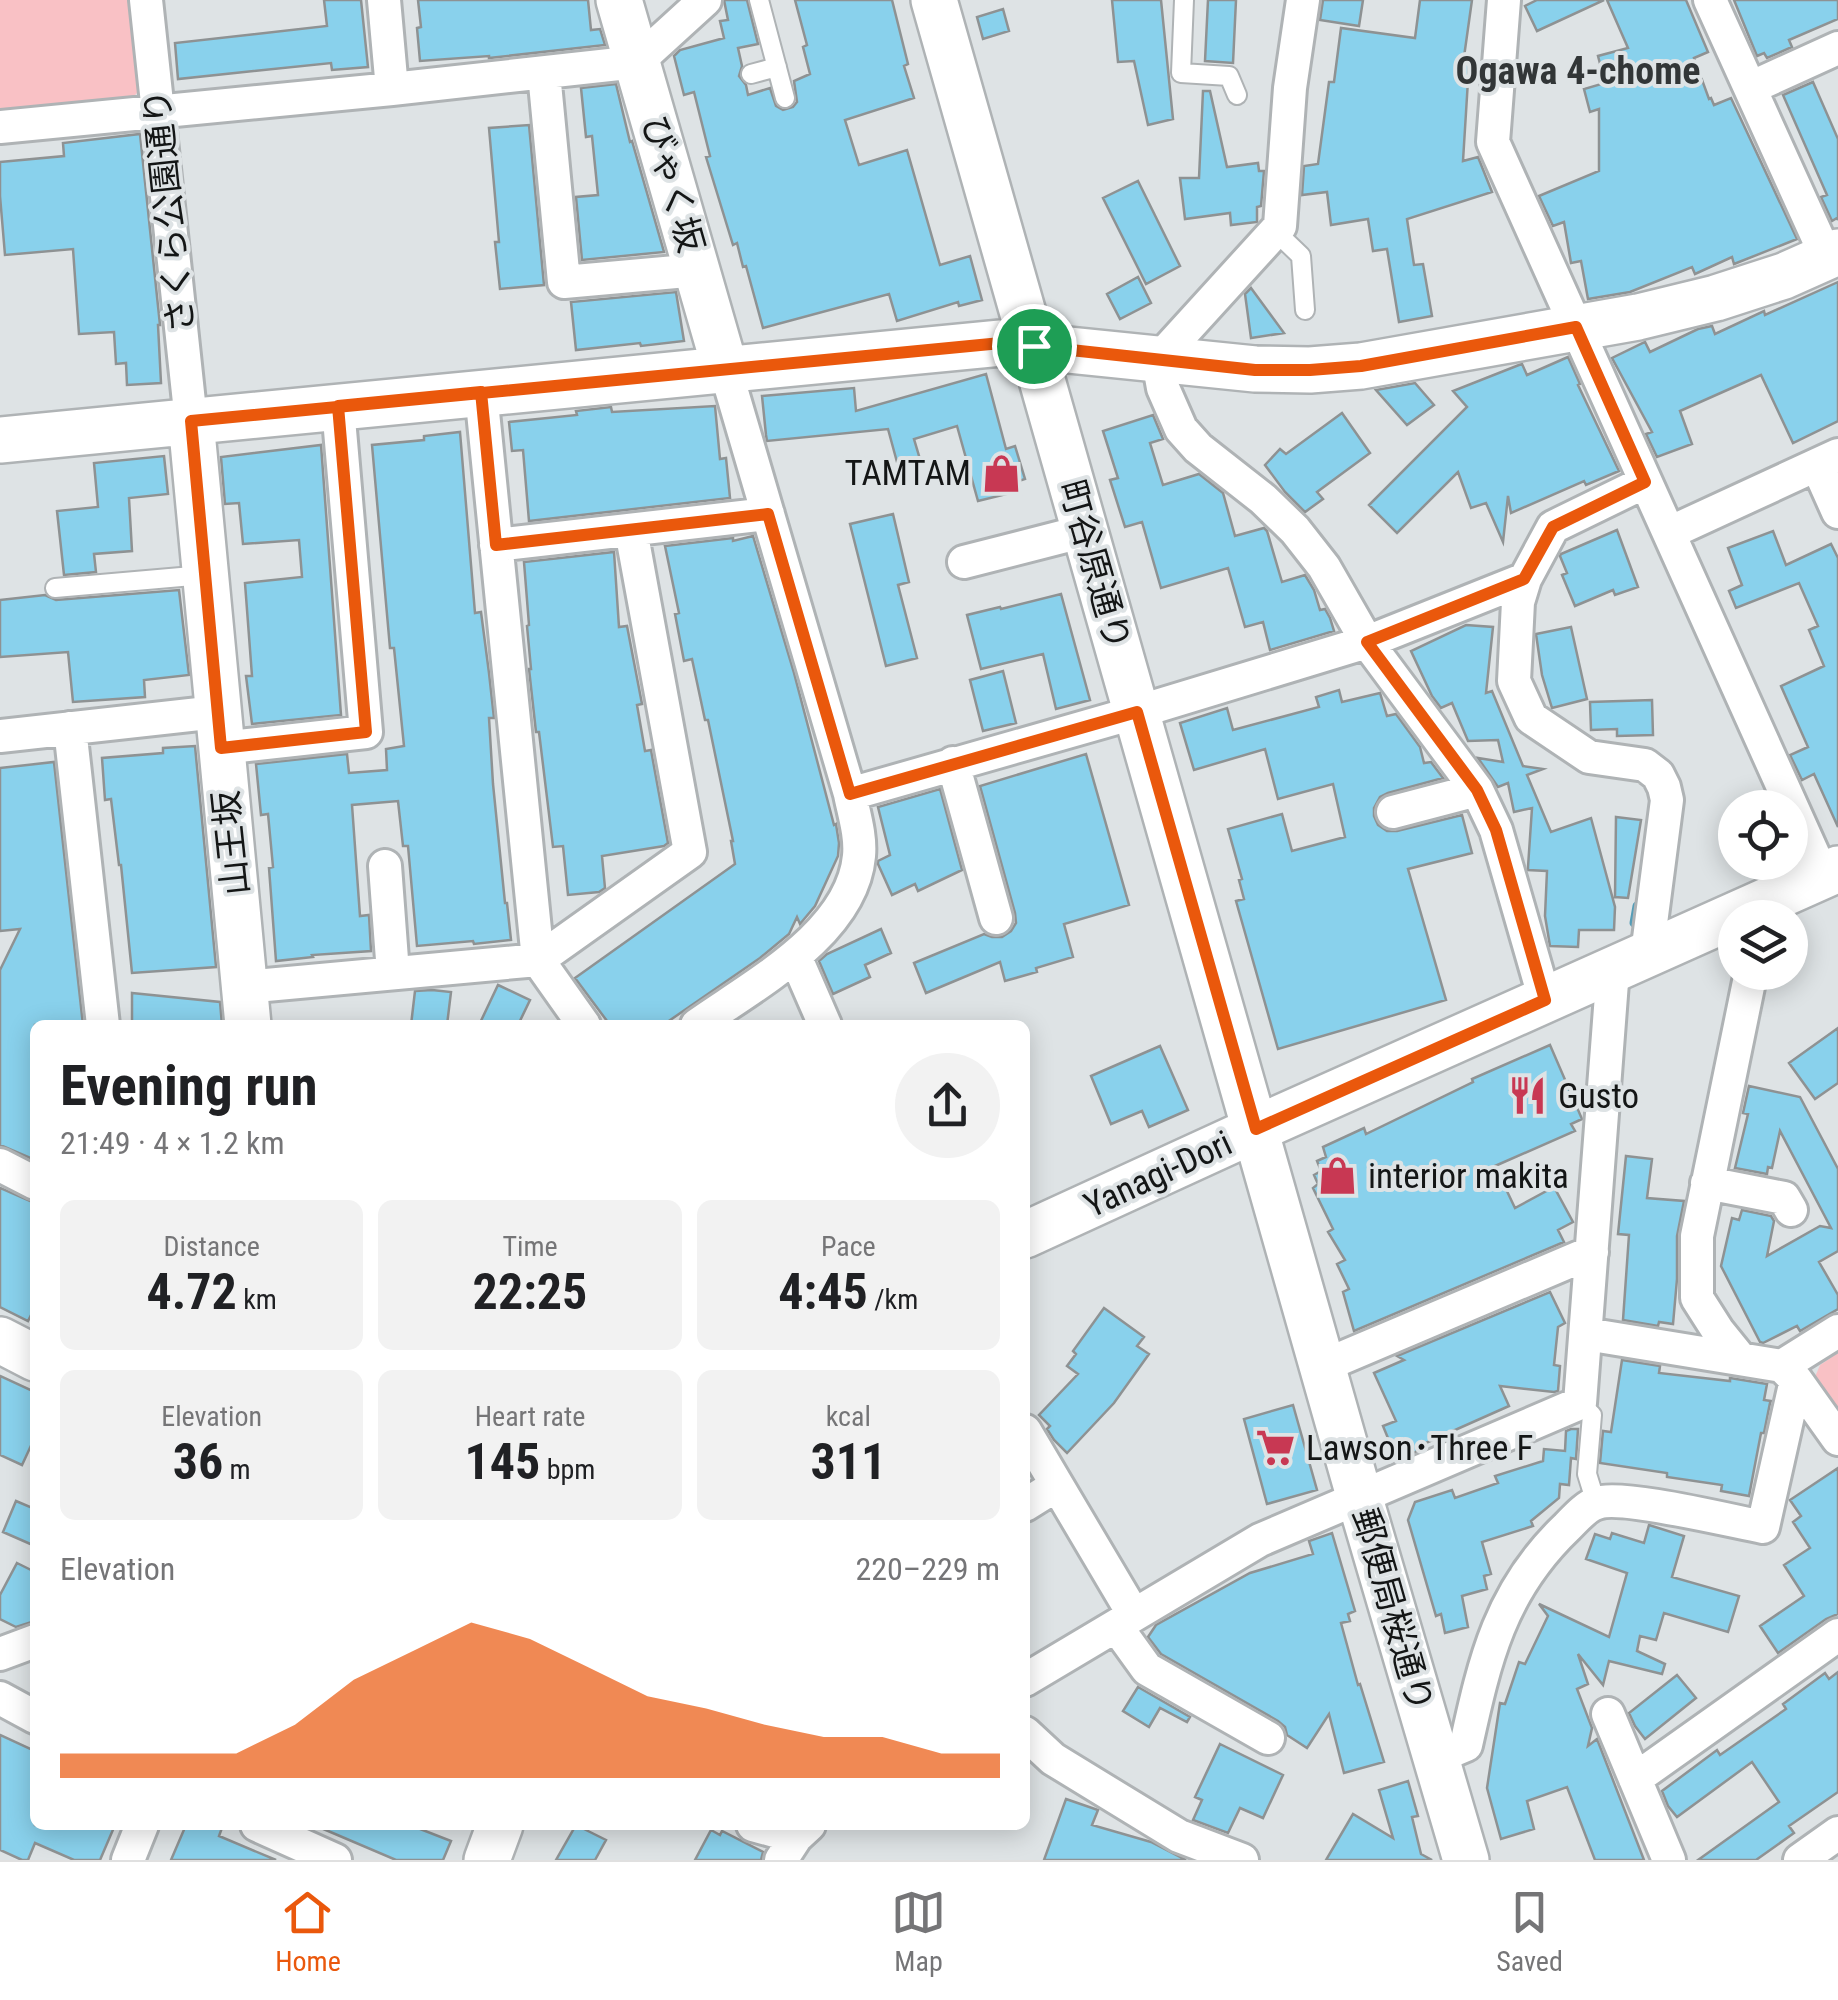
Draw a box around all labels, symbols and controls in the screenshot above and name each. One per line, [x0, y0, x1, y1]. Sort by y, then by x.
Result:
district label: Ogawa 4-chome [1455, 49, 1701, 93]
street label: さくら公園通り [136, 87, 203, 335]
street label: びゃく坂 [634, 111, 712, 257]
pin [992, 304, 1077, 389]
icon: arrive [1007, 319, 1062, 374]
shop icon: TAMTAM [980, 452, 1022, 494]
place label: TAMTAM [845, 453, 971, 494]
street label: 町谷原通り [1051, 475, 1138, 655]
street label: 山王坂 [206, 789, 257, 897]
map controls [1718, 790, 1808, 990]
button: locate [1718, 790, 1808, 880]
button: layers [1718, 900, 1808, 990]
button: share [895, 1053, 1000, 1158]
text: Evening run [60, 1054, 318, 1118]
restaurant icon: Gusto [1507, 1075, 1549, 1117]
place label: Gusto [1558, 1076, 1639, 1117]
street label: Yanagi-Dori [1078, 1123, 1238, 1226]
text: 21:49 · 4 × 1.2 km [60, 1124, 285, 1162]
shop icon: interior makita [1317, 1155, 1359, 1197]
place label: interior makita [1368, 1156, 1569, 1197]
text: Distance [163, 1230, 260, 1263]
text: Time [502, 1230, 558, 1263]
text: Pace [821, 1230, 876, 1263]
text: 4.72 [146, 1263, 237, 1321]
text: 22:25 [473, 1263, 587, 1321]
text: 4:45 [778, 1263, 868, 1321]
text: km [237, 1283, 277, 1316]
text: /km [868, 1283, 918, 1316]
text: Elevation [161, 1400, 262, 1433]
text: Heart rate [475, 1400, 585, 1433]
text: kcal [826, 1400, 871, 1433]
supermarket icon: Lawson･Three F [1255, 1427, 1297, 1469]
place label: Lawson･Three F [1306, 1428, 1533, 1469]
text: 36 [173, 1433, 223, 1491]
text: 145 [465, 1433, 540, 1491]
text: 311 [810, 1433, 886, 1491]
text: m [223, 1453, 251, 1486]
text: bpm [540, 1453, 595, 1486]
street label: 郵便局桜通り [1344, 1504, 1441, 1717]
text: Elevation [60, 1550, 175, 1588]
text: 220–229 m [855, 1550, 1000, 1588]
tab: Home [275, 1885, 341, 1978]
tab: Map [891, 1885, 946, 1978]
tab: Saved [1496, 1885, 1563, 1978]

